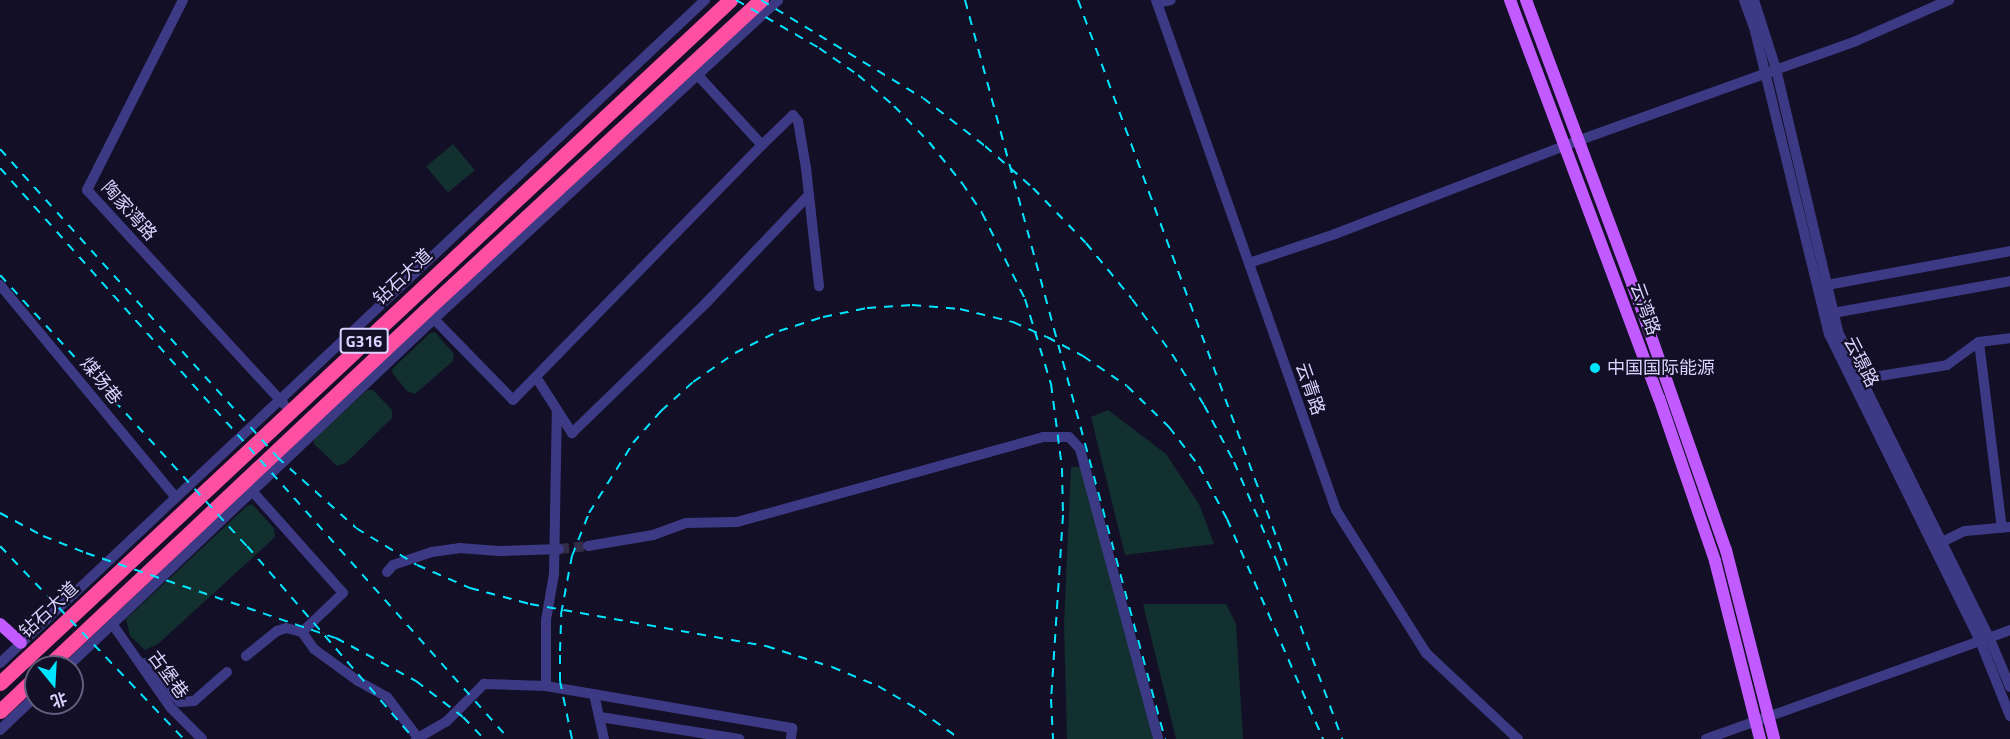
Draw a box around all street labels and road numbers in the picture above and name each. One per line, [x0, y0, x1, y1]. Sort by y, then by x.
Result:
street label: 陶家湾路 [97, 177, 161, 245]
street label: 钻石大道 [369, 245, 437, 309]
street label: 云湾路 [1626, 280, 1664, 338]
road number: G316 [338, 328, 389, 354]
street label: 云璟路 [1839, 333, 1883, 391]
street label: 煤场巷 [76, 353, 126, 409]
street label: 云青路 [1291, 360, 1329, 418]
street label: 钻石大道 [15, 578, 83, 642]
street label: 古堡巷 [143, 647, 193, 703]

